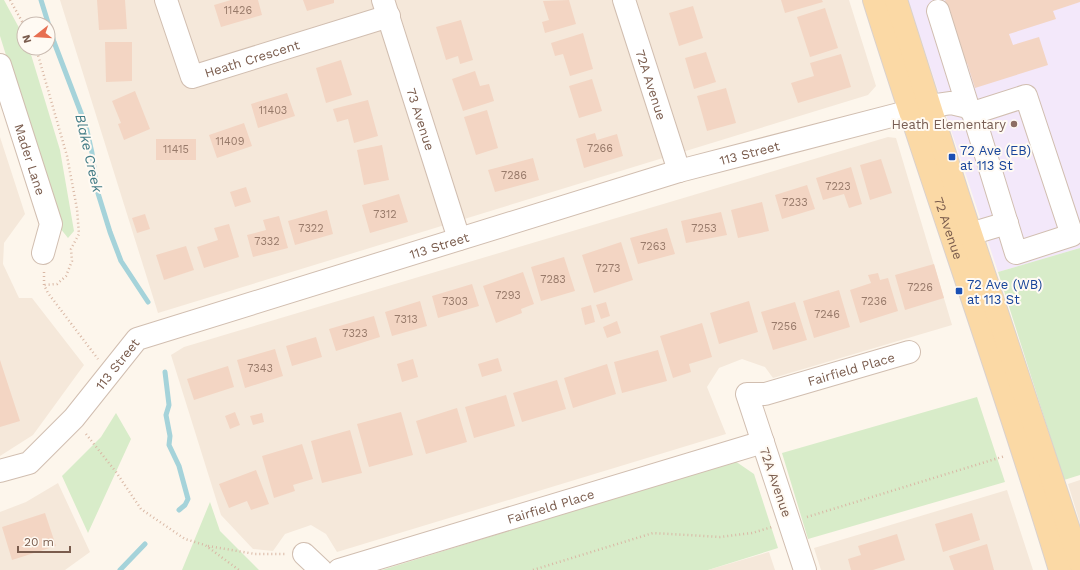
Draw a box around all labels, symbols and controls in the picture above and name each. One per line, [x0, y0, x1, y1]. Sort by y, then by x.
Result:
house number: 11426 [224, 4, 253, 17]
north arrow [16, 16, 56, 56]
text: N [20, 33, 34, 45]
street label: Heath Crescent [203, 37, 302, 81]
street label: 72A Avenue [632, 48, 669, 122]
street label: 73 Avenue [403, 86, 437, 152]
house number: 11403 [259, 104, 287, 117]
water label: Blake Creek [72, 112, 106, 194]
place label: Heath Elementary [892, 117, 1006, 132]
marker: Heath Elementary [1009, 119, 1019, 129]
street label: Mader Lane [11, 122, 48, 197]
house number: 11409 [216, 135, 245, 148]
street label: 113 Street [718, 138, 782, 168]
house number: 7266 [587, 142, 613, 155]
house number: 11415 [163, 143, 189, 156]
place label: 72 Ave (EB) at 113 St [960, 143, 1031, 173]
marker: 72 Ave (EB) at 113 St [947, 152, 957, 162]
house number: 7286 [501, 169, 527, 182]
house number: 7223 [825, 180, 851, 193]
street label: 72 Avenue [931, 195, 966, 261]
house number: 7233 [782, 196, 808, 209]
house number: 7312 [373, 208, 397, 221]
house number: 7322 [298, 222, 324, 235]
house number: 7253 [691, 222, 717, 235]
street label: 113 Street [408, 229, 471, 262]
house number: 7332 [254, 235, 280, 248]
house number: 7263 [640, 240, 666, 253]
house number: 7273 [596, 262, 620, 275]
house number: 7283 [540, 273, 566, 286]
place label: 72 Ave (WB) at 113 St [967, 277, 1042, 307]
house number: 7226 [907, 281, 933, 294]
marker: 72 Ave (WB) at 113 St [954, 286, 964, 296]
house number: 7293 [495, 289, 521, 302]
house number: 7303 [442, 295, 468, 308]
house number: 7236 [861, 295, 887, 308]
house number: 7246 [814, 308, 840, 321]
house number: 7313 [394, 313, 418, 326]
house number: 7256 [771, 320, 797, 333]
house number: 7323 [342, 327, 368, 340]
street label: 113 Street [93, 335, 143, 393]
street label: Fairfield Place [806, 350, 897, 389]
house number: 7343 [247, 362, 273, 375]
street label: 72A Avenue [757, 445, 794, 519]
street label: Fairfield Place [505, 486, 596, 527]
scale bar [18, 528, 70, 554]
text: 20 m [24, 535, 54, 549]

